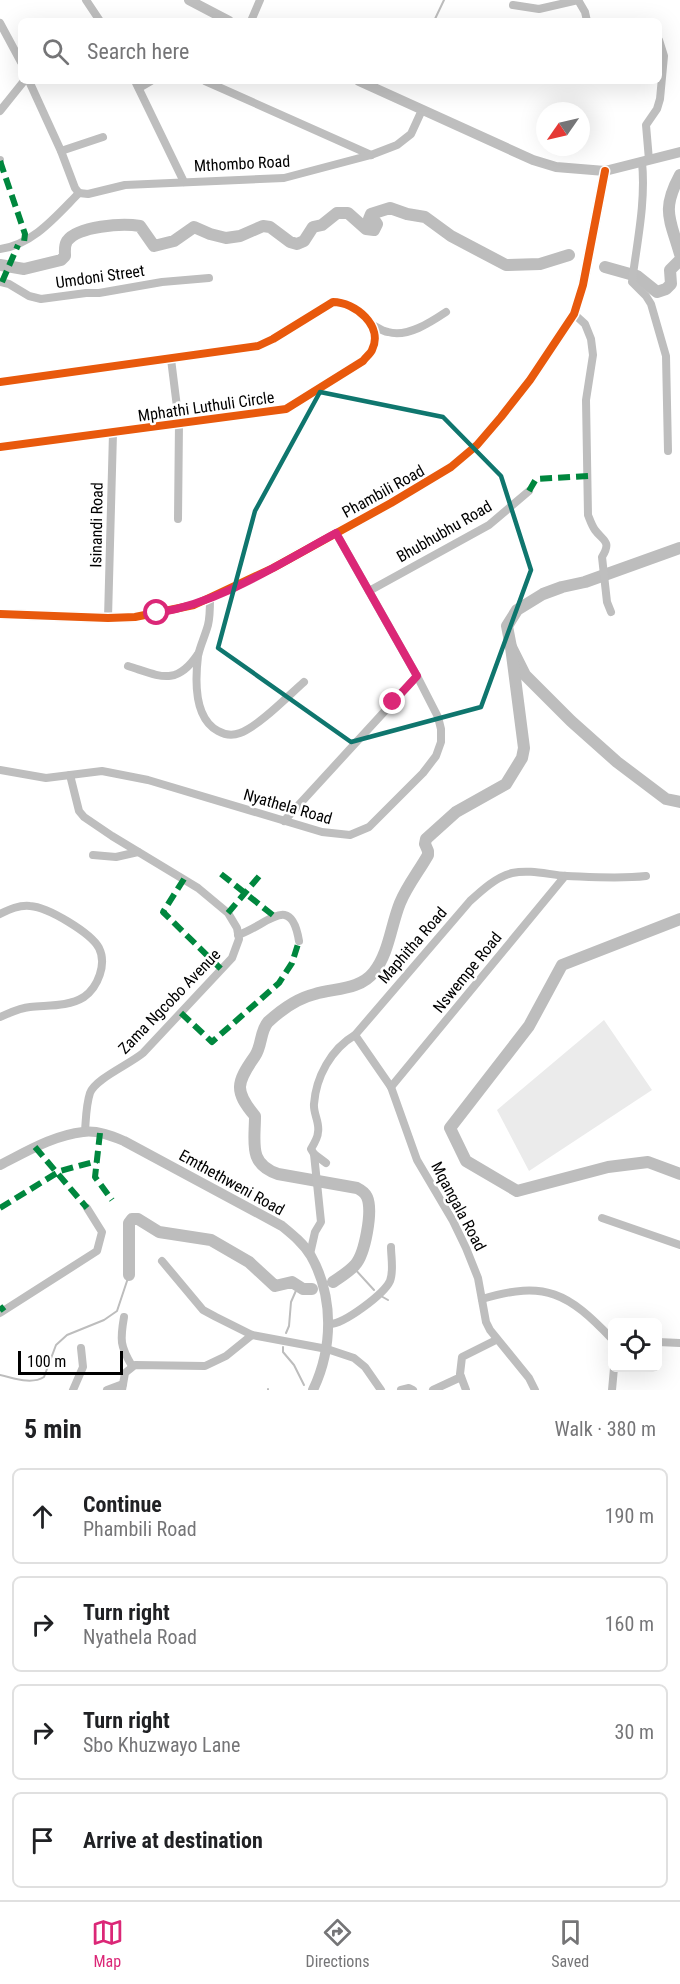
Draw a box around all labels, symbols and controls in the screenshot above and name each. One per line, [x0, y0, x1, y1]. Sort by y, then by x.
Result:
search box [18, 18, 662, 84]
icon: search [39, 35, 72, 68]
text: Search here [87, 39, 189, 64]
north arrow [536, 102, 590, 156]
street label: Mthombo Road [193, 151, 291, 176]
street label: Umdoni Street [54, 261, 146, 292]
street label: Mphathi Luthuli Circle [137, 388, 275, 425]
street label: Phambili Road [339, 461, 428, 522]
street label: Isinandi Road [86, 482, 107, 568]
street label: Bhubhubhu Road [393, 497, 495, 566]
route start [143, 599, 169, 625]
route end [379, 688, 405, 714]
street label: Nyathela Road [241, 785, 334, 828]
street label: Maphitha Road [374, 903, 451, 987]
street label: Nswempe Road [429, 928, 506, 1017]
street label: Zama Ngcobo Avenue [114, 945, 224, 1058]
street label: Emthethweni Road [176, 1146, 288, 1219]
street label: Mqangala Road [427, 1158, 490, 1254]
map controls [608, 1318, 662, 1372]
button: locate [608, 1318, 662, 1372]
scale bar [18, 1348, 123, 1376]
text: 100 m [27, 1352, 66, 1371]
text: 5 min [24, 1414, 82, 1444]
text: Walk · 380 m [555, 1417, 656, 1441]
text: Continue [83, 1492, 162, 1517]
icon: ahead [26, 1500, 59, 1533]
text: 190 m [605, 1504, 654, 1528]
text: Phambili Road [83, 1517, 197, 1541]
text: Turn right [83, 1600, 170, 1625]
icon: right [26, 1608, 59, 1641]
text: 160 m [605, 1612, 654, 1636]
text: Nyathela Road [83, 1625, 197, 1649]
text: Turn right [83, 1708, 170, 1733]
icon: right [26, 1716, 59, 1749]
text: 30 m [615, 1720, 654, 1744]
text: Sbo Khuzwayo Lane [83, 1733, 240, 1757]
icon: arrive [26, 1824, 59, 1857]
text: Arrive at destination [83, 1828, 263, 1853]
tab: Map [91, 1916, 124, 1971]
tab: Directions [306, 1916, 369, 1971]
tab: Saved [551, 1916, 589, 1971]

